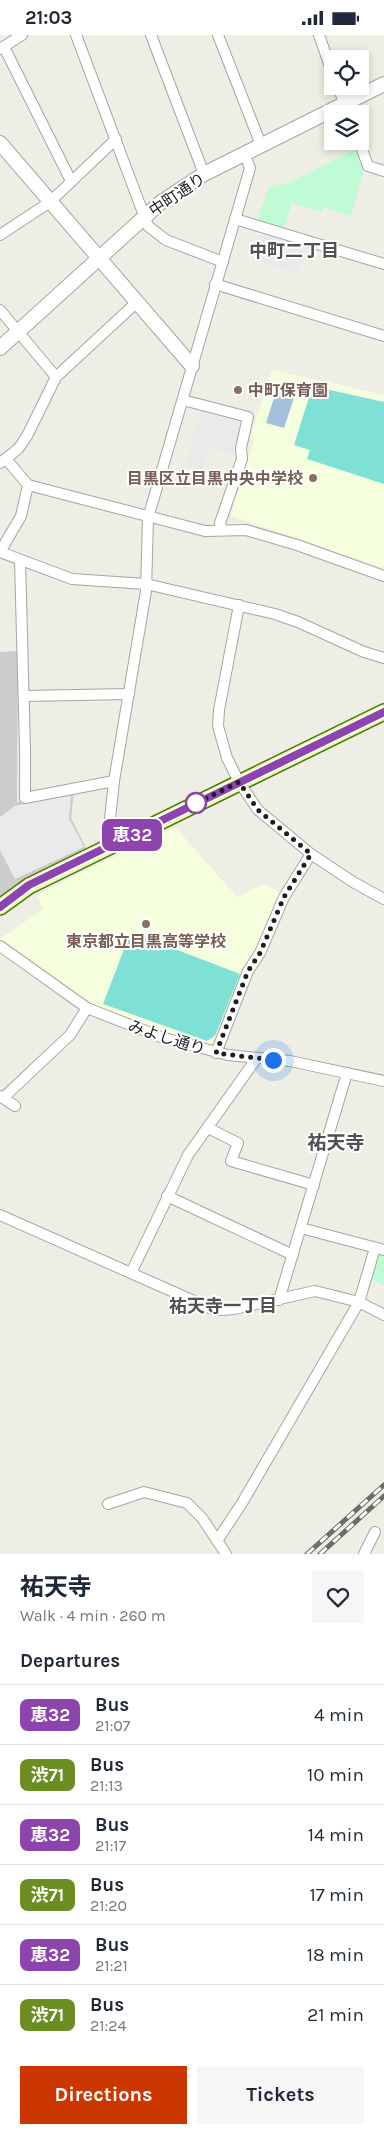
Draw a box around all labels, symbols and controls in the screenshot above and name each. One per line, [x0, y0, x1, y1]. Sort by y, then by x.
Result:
text: 21:03 [25, 7, 72, 29]
map controls [324, 50, 369, 150]
button: locate [324, 50, 369, 95]
button: layers [324, 105, 369, 150]
street label: 中町通り [145, 169, 209, 220]
district label: 中町二丁目 [249, 240, 339, 262]
place label: 中町保育園 [248, 381, 328, 400]
marker: 中町保育園 [232, 384, 244, 396]
place label: 目黒区立目黒中央中学校 [127, 469, 303, 488]
marker: 目黒区立目黒中央中学校 [307, 472, 319, 484]
unlabelled marker [185, 792, 207, 814]
line badge: 恵32 [103, 819, 161, 851]
text: 恵32 [112, 824, 152, 846]
marker: 東京都立目黒高等学校 [140, 918, 152, 930]
place label: 東京都立目黒高等学校 [66, 932, 226, 951]
street label: みよし通り [126, 1016, 208, 1059]
your location [261, 1048, 286, 1073]
district label: 祐天寺 [307, 1132, 365, 1154]
district label: 祐天寺一丁目 [169, 1295, 277, 1317]
button: heart [312, 1571, 364, 1623]
text: 祐天寺 [20, 1573, 92, 1601]
text: Walk · 4 min · 260 m [20, 1606, 166, 1625]
text: Departures [20, 1650, 120, 1672]
text: Bus [95, 1694, 129, 1716]
text: 恵32 [30, 1704, 70, 1726]
text: 4 min [314, 1704, 364, 1726]
text: 21:07 [95, 1716, 130, 1735]
text: Bus [90, 1754, 124, 1776]
text: 渋71 [31, 1764, 64, 1786]
text: 10 min [307, 1764, 364, 1786]
text: 21:13 [90, 1776, 123, 1795]
text: Bus [95, 1814, 129, 1836]
text: 恵32 [30, 1824, 70, 1846]
text: 14 min [308, 1824, 364, 1846]
text: 21:17 [95, 1836, 126, 1855]
text: Bus [90, 1874, 124, 1896]
text: 渋71 [31, 1884, 64, 1906]
text: 17 min [309, 1884, 364, 1906]
text: 21:20 [90, 1896, 127, 1915]
text: Bus [95, 1934, 129, 1956]
text: 恵32 [30, 1944, 70, 1966]
text: 18 min [307, 1944, 364, 1966]
text: 21:21 [95, 1956, 128, 1975]
text: Bus [90, 1994, 124, 2016]
text: 渋71 [31, 2004, 64, 2026]
text: 21 min [307, 2004, 364, 2026]
text: 21:24 [90, 2016, 126, 2035]
button: Directions [20, 2066, 187, 2124]
button: Tickets [197, 2066, 364, 2124]

